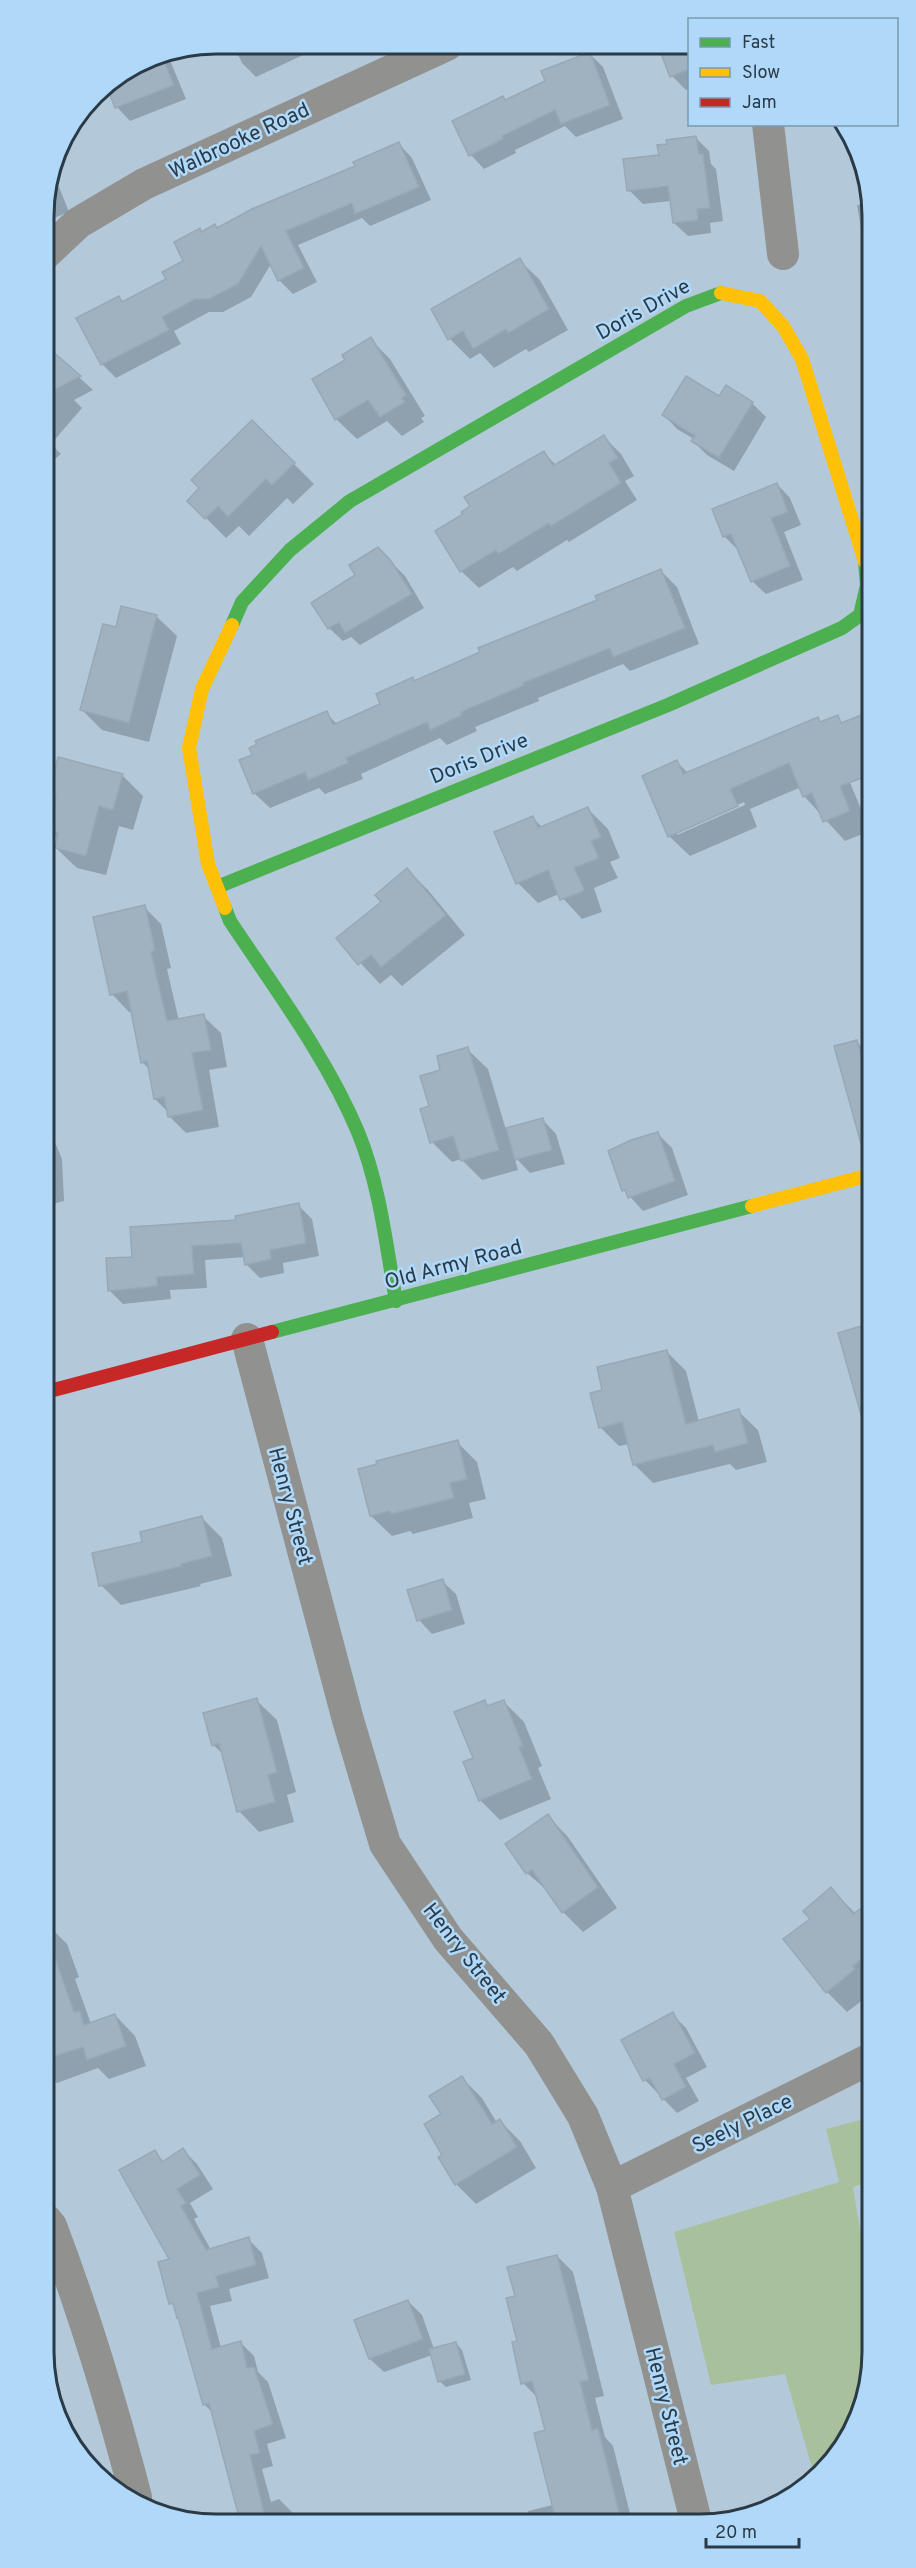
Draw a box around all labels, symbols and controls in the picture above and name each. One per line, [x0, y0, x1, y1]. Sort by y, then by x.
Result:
legend [688, 18, 898, 126]
text: Fast [742, 32, 775, 55]
text: Slow [742, 62, 780, 85]
text: Jam [742, 92, 777, 115]
street label: Walbrooke Road [165, 97, 314, 186]
street label: Doris Drive [592, 273, 696, 347]
street label: Doris Drive [426, 727, 533, 791]
street label: Old Army Road [382, 1234, 525, 1297]
street label: Henry Street [261, 1445, 318, 1568]
street label: Henry Street [416, 1898, 512, 2010]
street label: Seely Place [688, 2088, 797, 2160]
street label: Henry Street [638, 2345, 693, 2468]
scale bar [706, 2511, 799, 2549]
text: 20 m [715, 2522, 757, 2545]

